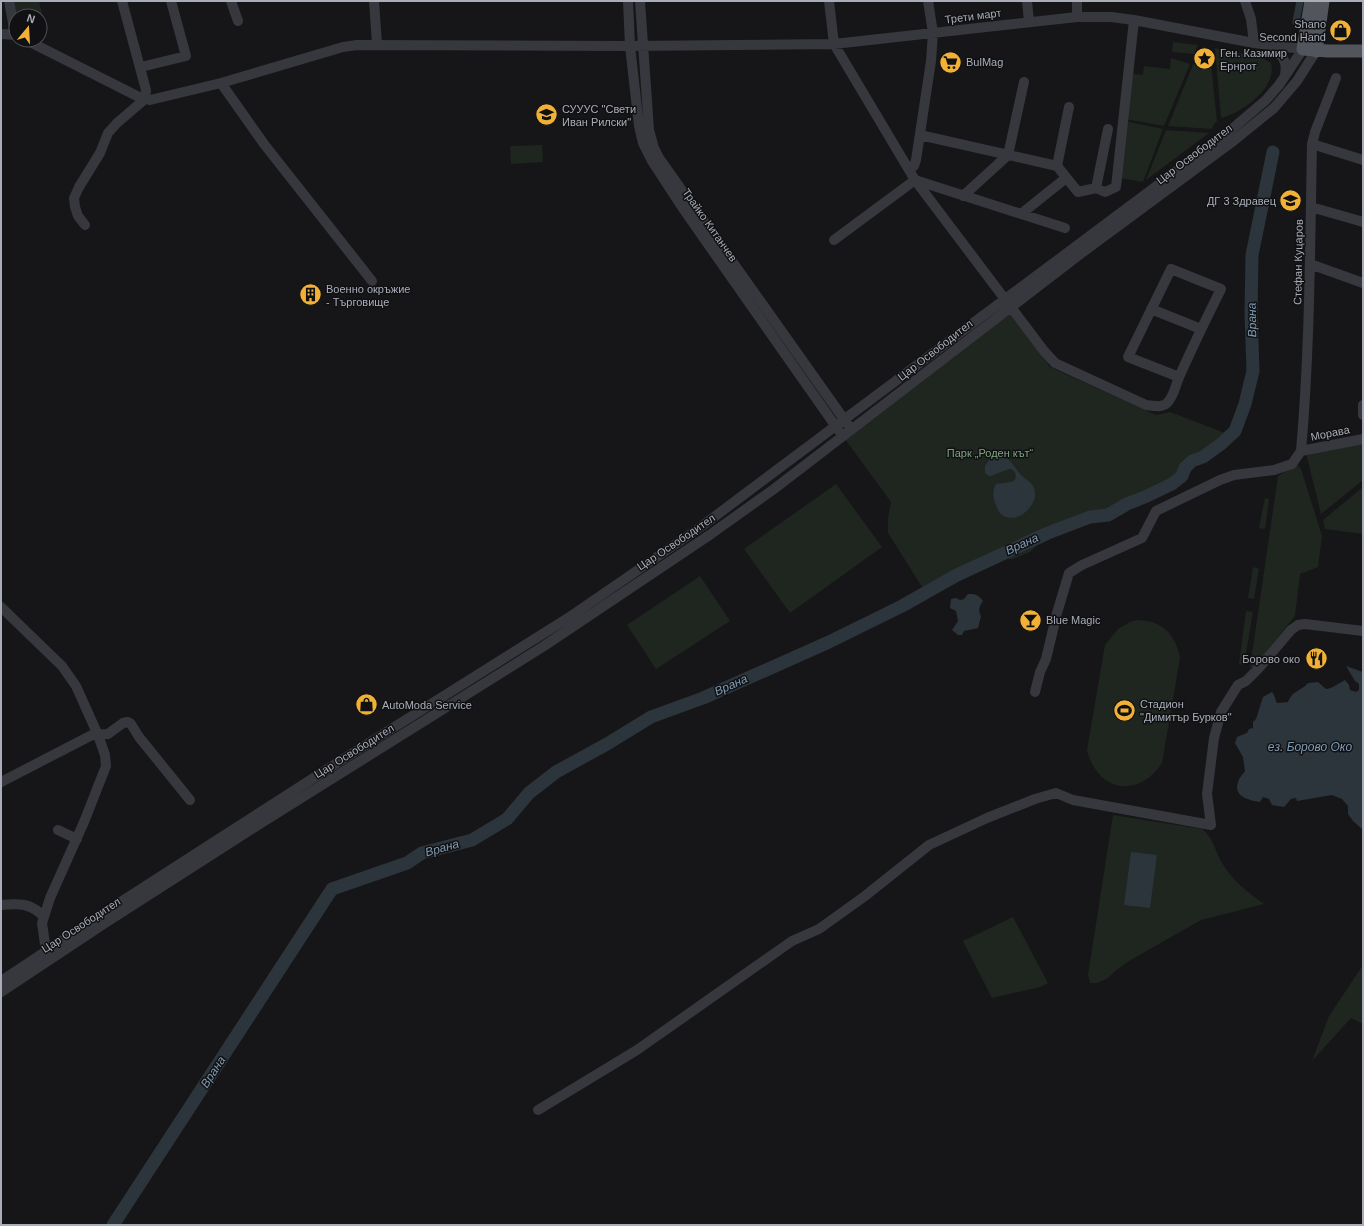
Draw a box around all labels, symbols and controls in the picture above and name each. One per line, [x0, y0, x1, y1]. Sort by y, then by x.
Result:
street label: Трети март [944, 7, 1002, 25]
north arrow [8, 8, 48, 48]
text: N [25, 12, 37, 25]
shop icon: Shano Second Hand [1328, 17, 1354, 43]
place label: Shano Second Hand [1259, 18, 1326, 43]
place icon: Ген. Казимир Ернрот [1191, 46, 1217, 72]
place label: Ген. Казимир Ернрот [1220, 47, 1287, 72]
supermarket icon: BulMag [938, 49, 964, 75]
place label: BulMag [966, 56, 1003, 68]
school or university icon: СУУУС "Свети Иван Рилски" [534, 102, 560, 128]
place label: СУУУС "Свети Иван Рилски" [562, 103, 636, 128]
street label: Цар Освободител [1154, 122, 1234, 186]
street label: Трайко Китанчев [680, 186, 740, 264]
school or university icon: ДГ 3 Здравец [1278, 188, 1304, 214]
place label: ДГ 3 Здравец [1207, 195, 1277, 207]
street label: Стефан Куцаров [1291, 219, 1305, 305]
building icon: Военно окръжие - Търговище [298, 282, 324, 308]
place label: Военно окръжие - Търговище [326, 283, 410, 308]
water label: Врана [1245, 302, 1259, 337]
street label: Цар Освободител [895, 317, 975, 383]
street label: Морава [1309, 423, 1351, 443]
park label: Парк „Роден кът“ [947, 447, 1034, 459]
street label: Цар Освободител [635, 511, 717, 573]
water label: Врана [1003, 530, 1041, 558]
bar icon: Blue Magic [1017, 607, 1043, 633]
place label: Blue Magic [1046, 614, 1101, 626]
restaurant icon: Борово око [1303, 646, 1329, 672]
place label: Борово око [1242, 653, 1300, 665]
water label: Врана [712, 671, 750, 698]
shop icon: AutoModa Service [354, 692, 380, 718]
sports icon: Стадион "Димитър Бурков" [1112, 697, 1138, 723]
place label: Стадион "Димитър Бурков" [1140, 698, 1232, 723]
place label: AutoModa Service [382, 699, 472, 711]
street label: Цар Освободител [312, 722, 396, 780]
water label: ез. Борово Око [1268, 740, 1352, 754]
water label: Врана [423, 836, 461, 860]
street label: Цар Освободител [39, 895, 123, 955]
water label: Врана [198, 1053, 228, 1090]

